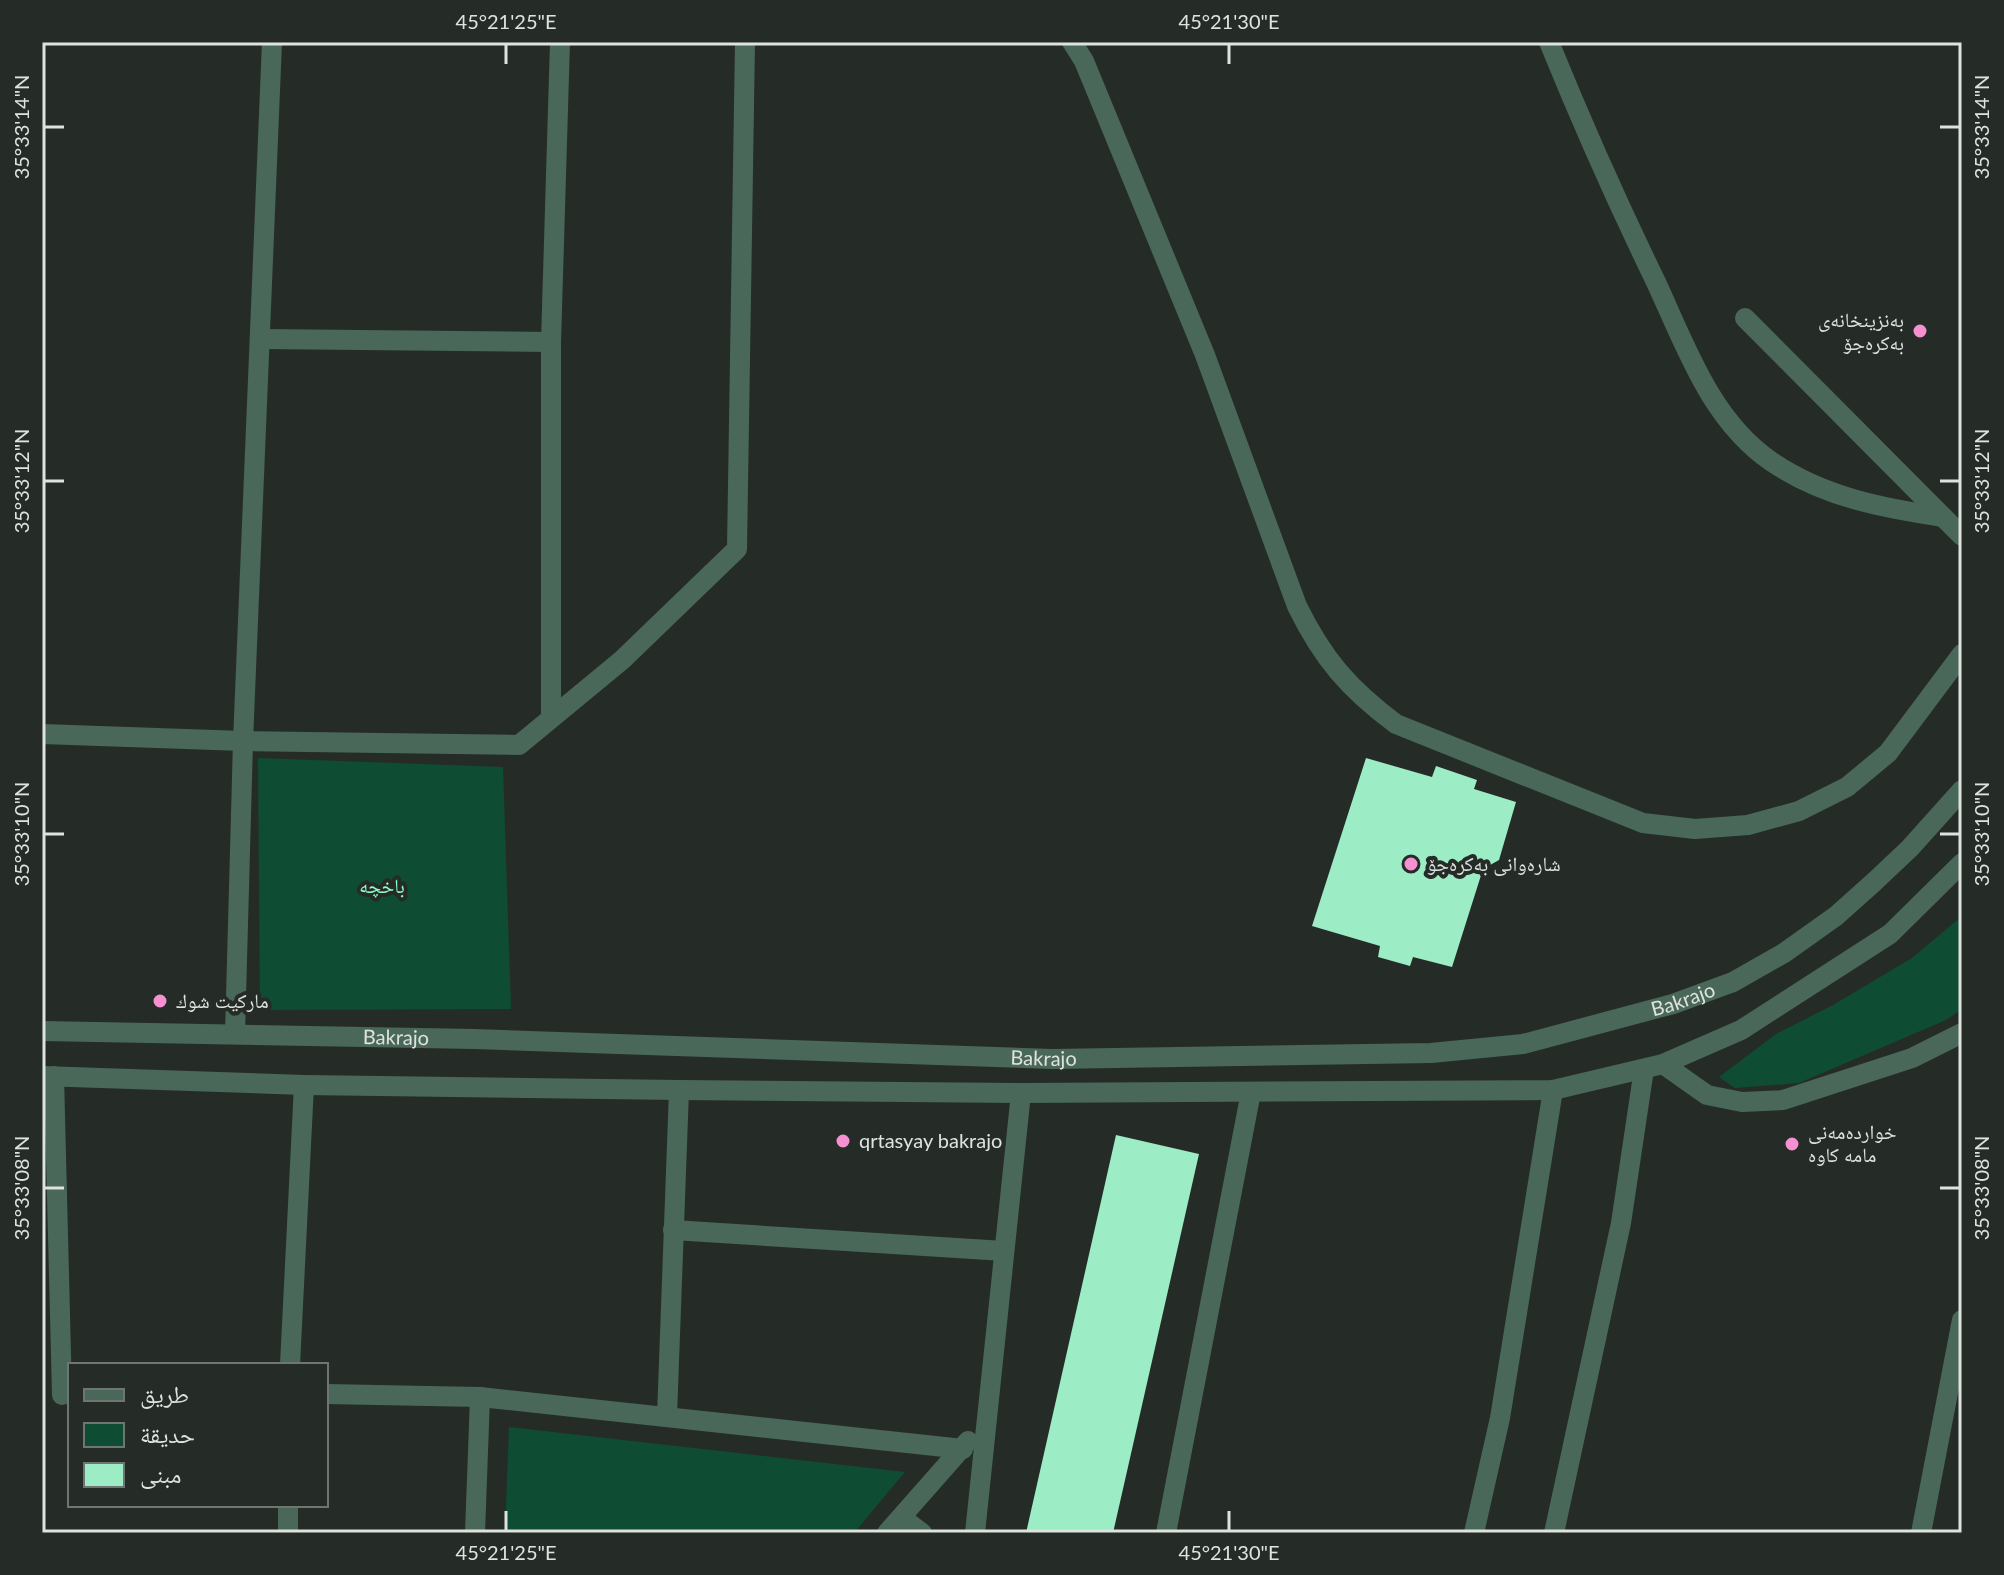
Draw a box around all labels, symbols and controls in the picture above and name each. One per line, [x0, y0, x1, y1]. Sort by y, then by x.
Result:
text: 45°21'25"E [456, 9, 556, 33]
text: 45°21'30"E [1179, 9, 1279, 33]
text: 35°33'14"N [9, 75, 33, 179]
text: 35°33'14"N [1969, 75, 1993, 179]
place label: بەنزینخانەی بەکرەجۆ [1818, 307, 1904, 355]
marker: بەنزینخانەی بەکرەجۆ [1911, 322, 1929, 340]
text: 35°33'12"N [9, 429, 33, 533]
text: 35°33'12"N [1969, 429, 1993, 533]
text: 35°33'10"N [9, 782, 33, 886]
text: 35°33'10"N [1969, 782, 1993, 886]
place label: شارەوانی بەکرەجۆ [1427, 851, 1561, 876]
marker: شارەوانی بەکرەجۆ [1402, 855, 1420, 873]
park label: باخچە [359, 873, 405, 898]
street label: Bakrajo [1648, 977, 1718, 1020]
place label: ماركيت شوك [176, 988, 269, 1012]
marker: ماركيت شوك [151, 992, 169, 1010]
street label: Bakrajo [363, 1024, 429, 1049]
street label: Bakrajo [1010, 1045, 1077, 1070]
place label: خواردەمەنی مامە کاوە [1808, 1119, 1897, 1166]
place label: qrtasyay bakrajo [859, 1128, 1002, 1152]
marker: qrtasyay bakrajo [834, 1132, 852, 1150]
marker: خواردەمەنی مامە کاوە [1783, 1135, 1801, 1153]
text: 35°33'08"N [9, 1136, 33, 1240]
text: 35°33'08"N [1969, 1136, 1993, 1240]
legend [68, 1363, 328, 1507]
text: طريق [140, 1379, 189, 1409]
text: حديقة [140, 1419, 195, 1448]
text: مبنى [140, 1459, 181, 1489]
text: 45°21'25"E [456, 1540, 556, 1564]
text: 45°21'30"E [1179, 1540, 1279, 1564]

